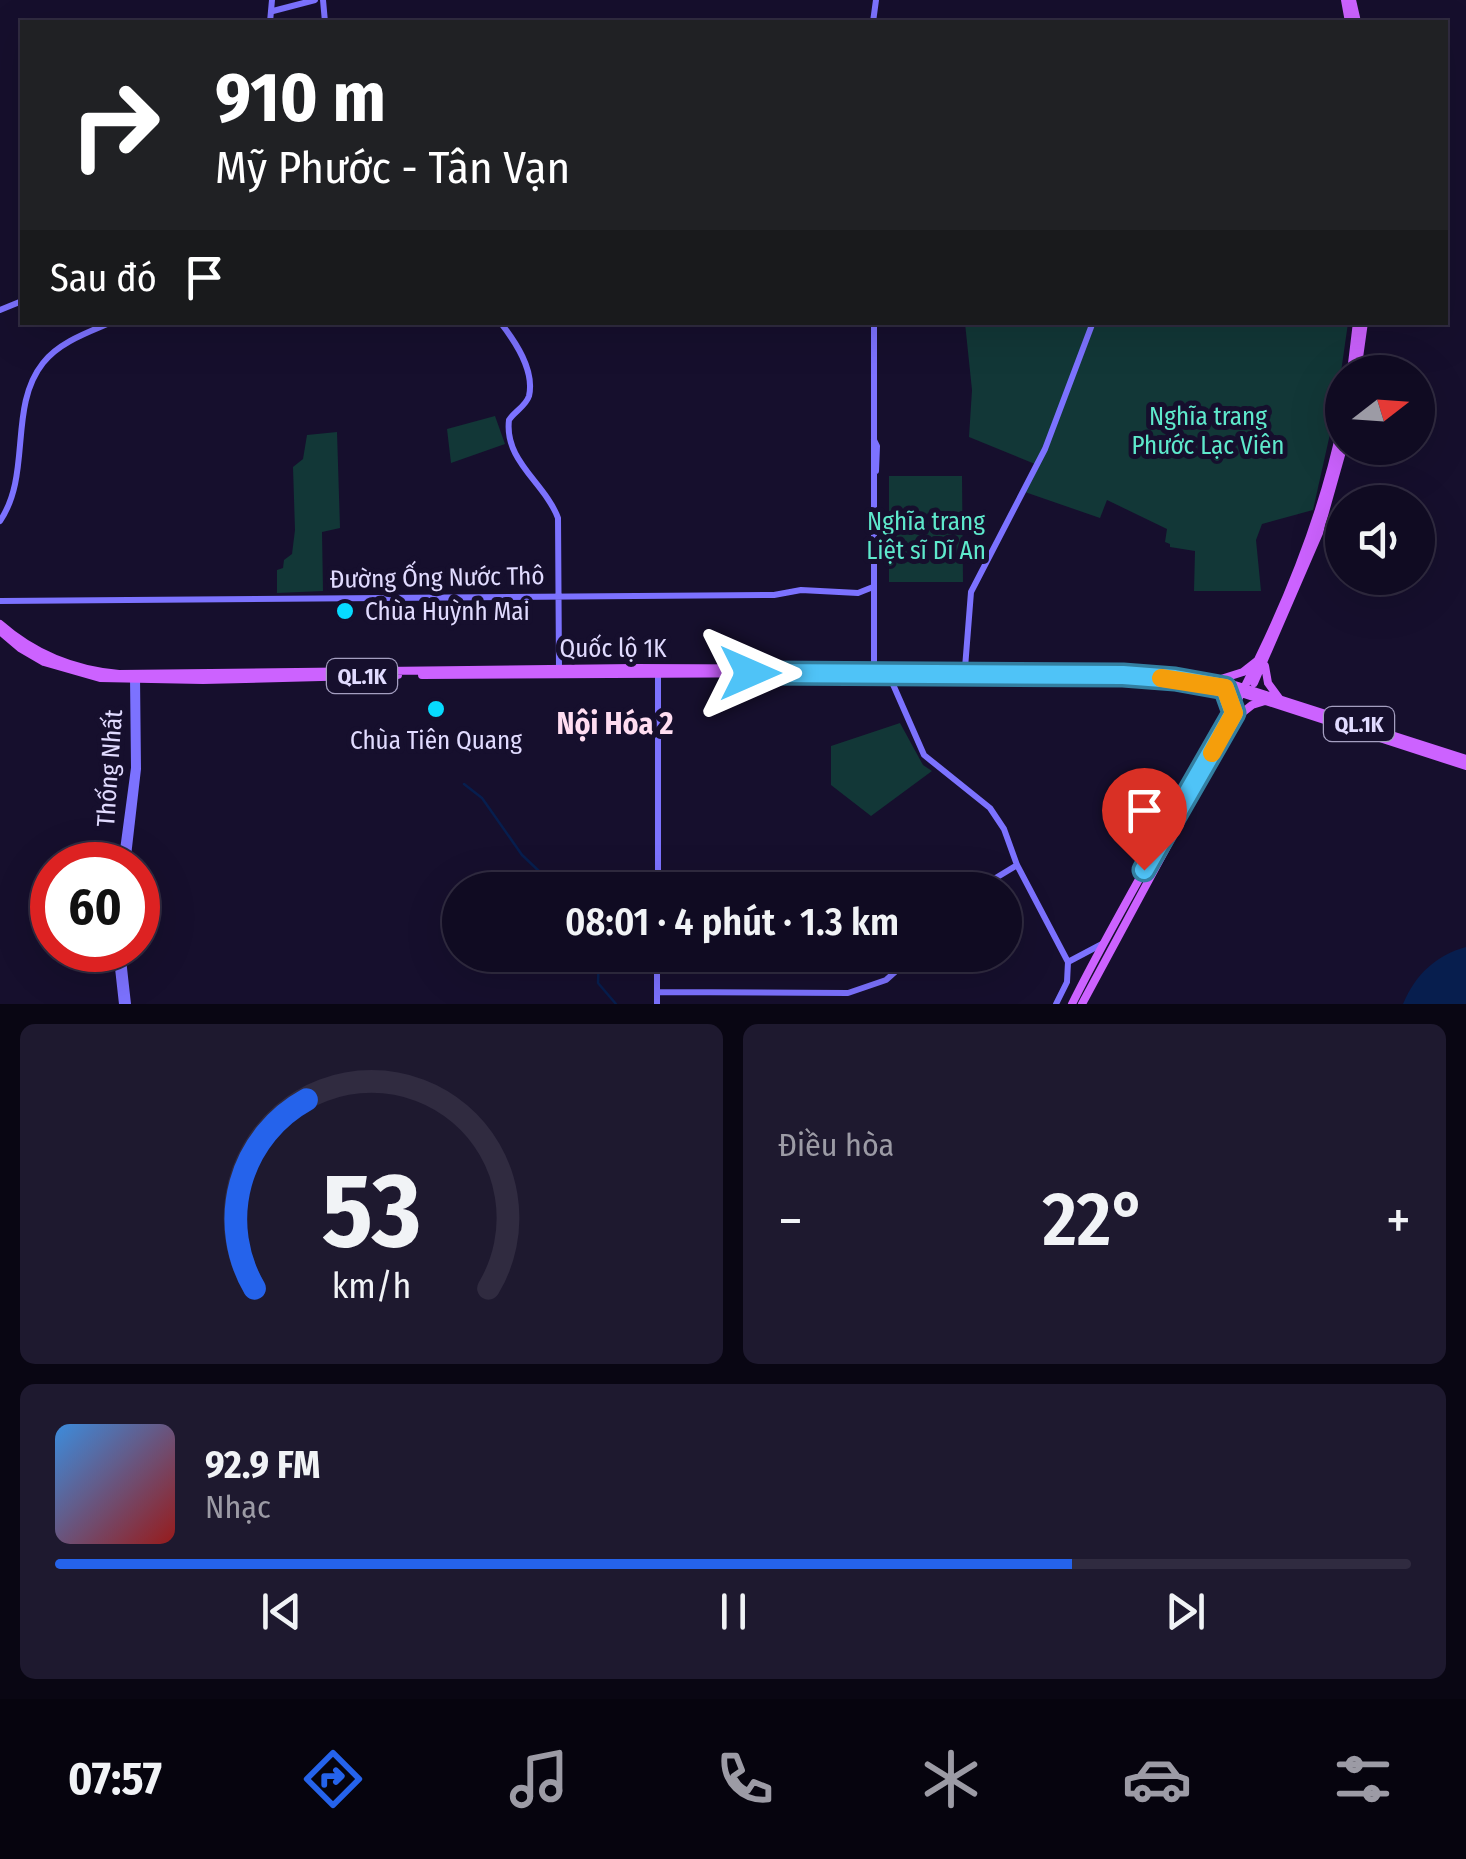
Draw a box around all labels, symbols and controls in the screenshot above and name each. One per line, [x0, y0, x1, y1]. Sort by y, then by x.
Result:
text: 910 m [215, 56, 386, 140]
icon: right [50, 60, 180, 190]
text: Mỹ Phước - Tân Vạn [215, 141, 570, 195]
icon: arrive [177, 250, 232, 305]
text: Sau đó [50, 255, 157, 301]
north arrow [1325, 355, 1435, 465]
map controls [1325, 355, 1435, 595]
park label: Nghĩa trang Phước Lạc Viên [1132, 402, 1284, 461]
button: sound [1325, 485, 1435, 595]
park label: Nghĩa trang Liệt sĩ Dĩ An [866, 507, 986, 566]
street label: Đường Ống Nước Thô [329, 557, 545, 595]
place label: Chùa Huỳnh Mai [365, 597, 530, 627]
marker: Chùa Huỳnh Mai [334, 600, 356, 622]
position arrow [698, 621, 802, 725]
street label: Quốc lộ 1K [560, 634, 667, 664]
road number: QL.1K [327, 659, 397, 693]
marker: Chùa Tiên Quang [425, 698, 447, 720]
district label: Nội Hóa 2 [557, 706, 674, 742]
road number: QL.1K [1324, 707, 1394, 741]
street label: Thống Nhất [91, 708, 129, 828]
place label: Chùa Tiên Quang [350, 726, 522, 756]
pin [1102, 768, 1187, 871]
icon: arrive [1117, 783, 1172, 838]
speed limit sign: 60 [30, 842, 160, 972]
text: 08:01 · 4 phút · 1.3 km [565, 899, 899, 945]
text: Điều hòa [778, 1126, 894, 1164]
text: 53 [322, 1149, 421, 1274]
text: 22° [1042, 1175, 1146, 1265]
text: − [778, 1188, 803, 1254]
text: + [1386, 1188, 1411, 1254]
text: km/h [332, 1265, 411, 1307]
text: 92.9 FM [205, 1442, 320, 1488]
text: Nhạc [205, 1488, 271, 1526]
icon: previous [254, 1584, 309, 1639]
icon: pause [706, 1584, 761, 1639]
icon: next [1158, 1584, 1213, 1639]
icon: directions [298, 1744, 368, 1814]
icon: music [504, 1744, 574, 1814]
icon: phone [710, 1744, 780, 1814]
icon: climate [916, 1744, 986, 1814]
icon: car [1122, 1744, 1192, 1814]
icon: filters [1328, 1744, 1398, 1814]
text: 07:57 [68, 1752, 162, 1806]

